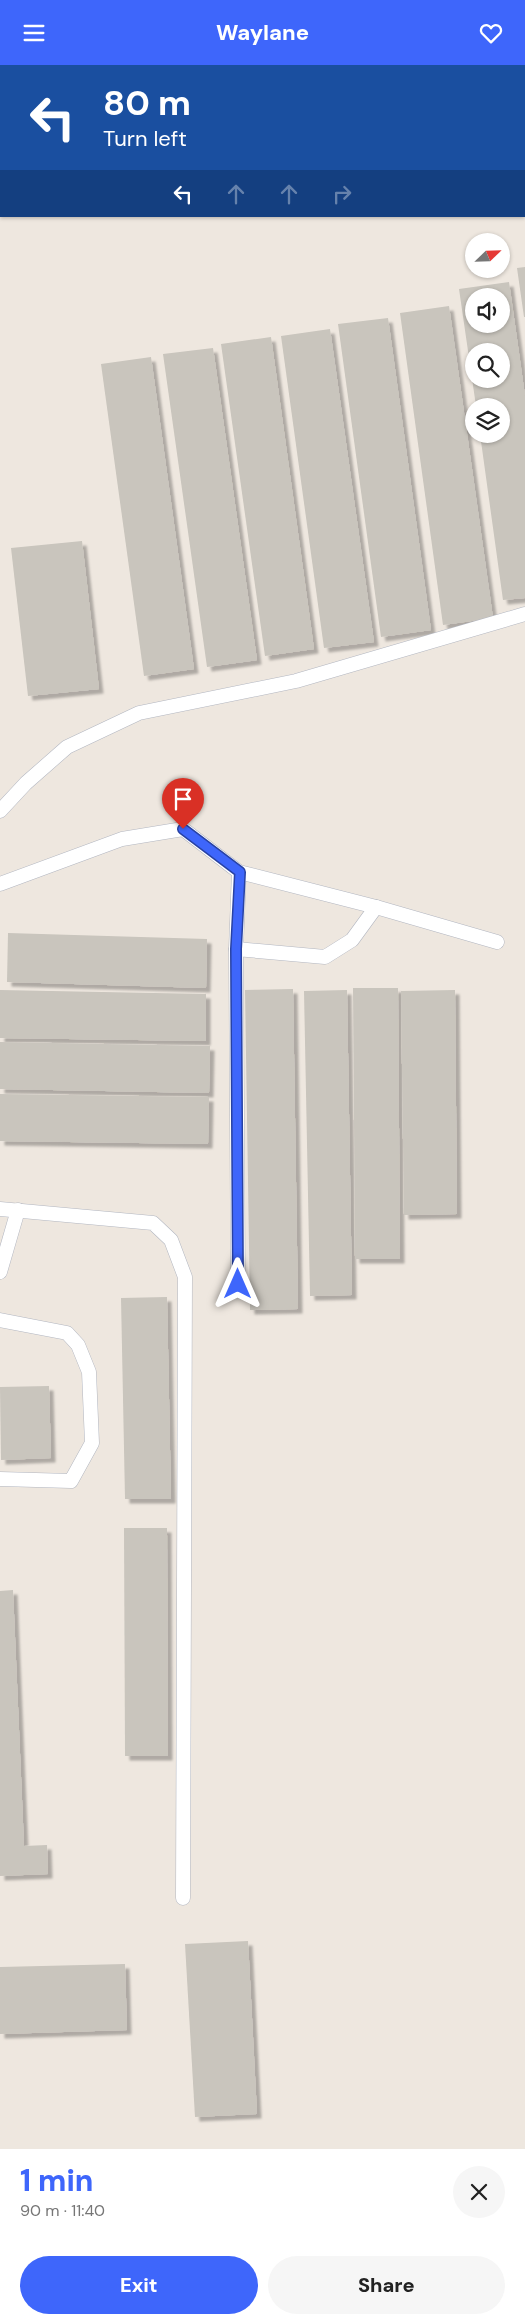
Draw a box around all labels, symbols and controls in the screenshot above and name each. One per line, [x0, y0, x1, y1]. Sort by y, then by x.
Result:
text: Waylane [216, 18, 309, 47]
icon: menu [20, 19, 48, 47]
icon: heart [477, 19, 505, 47]
text: 80 m [103, 80, 191, 126]
icon: left [20, 85, 85, 150]
text: Turn left [103, 124, 187, 153]
icon: left [169, 180, 197, 208]
icon: ahead [222, 180, 250, 208]
icon: ahead [275, 180, 303, 208]
icon: right [328, 180, 356, 208]
north arrow [465, 233, 510, 277]
map controls [465, 233, 510, 443]
button: sound [465, 288, 510, 333]
button: search [465, 343, 510, 388]
button: layers [465, 398, 510, 443]
pin [162, 778, 204, 829]
icon: arrive [169, 785, 197, 813]
position arrow [211, 1257, 263, 1309]
text: 1 min [20, 2161, 93, 2200]
button: close [453, 2166, 505, 2218]
text: 90 m · 11:40 [20, 2200, 105, 2221]
button: Exit [20, 2256, 258, 2314]
button: Share [268, 2256, 505, 2314]

